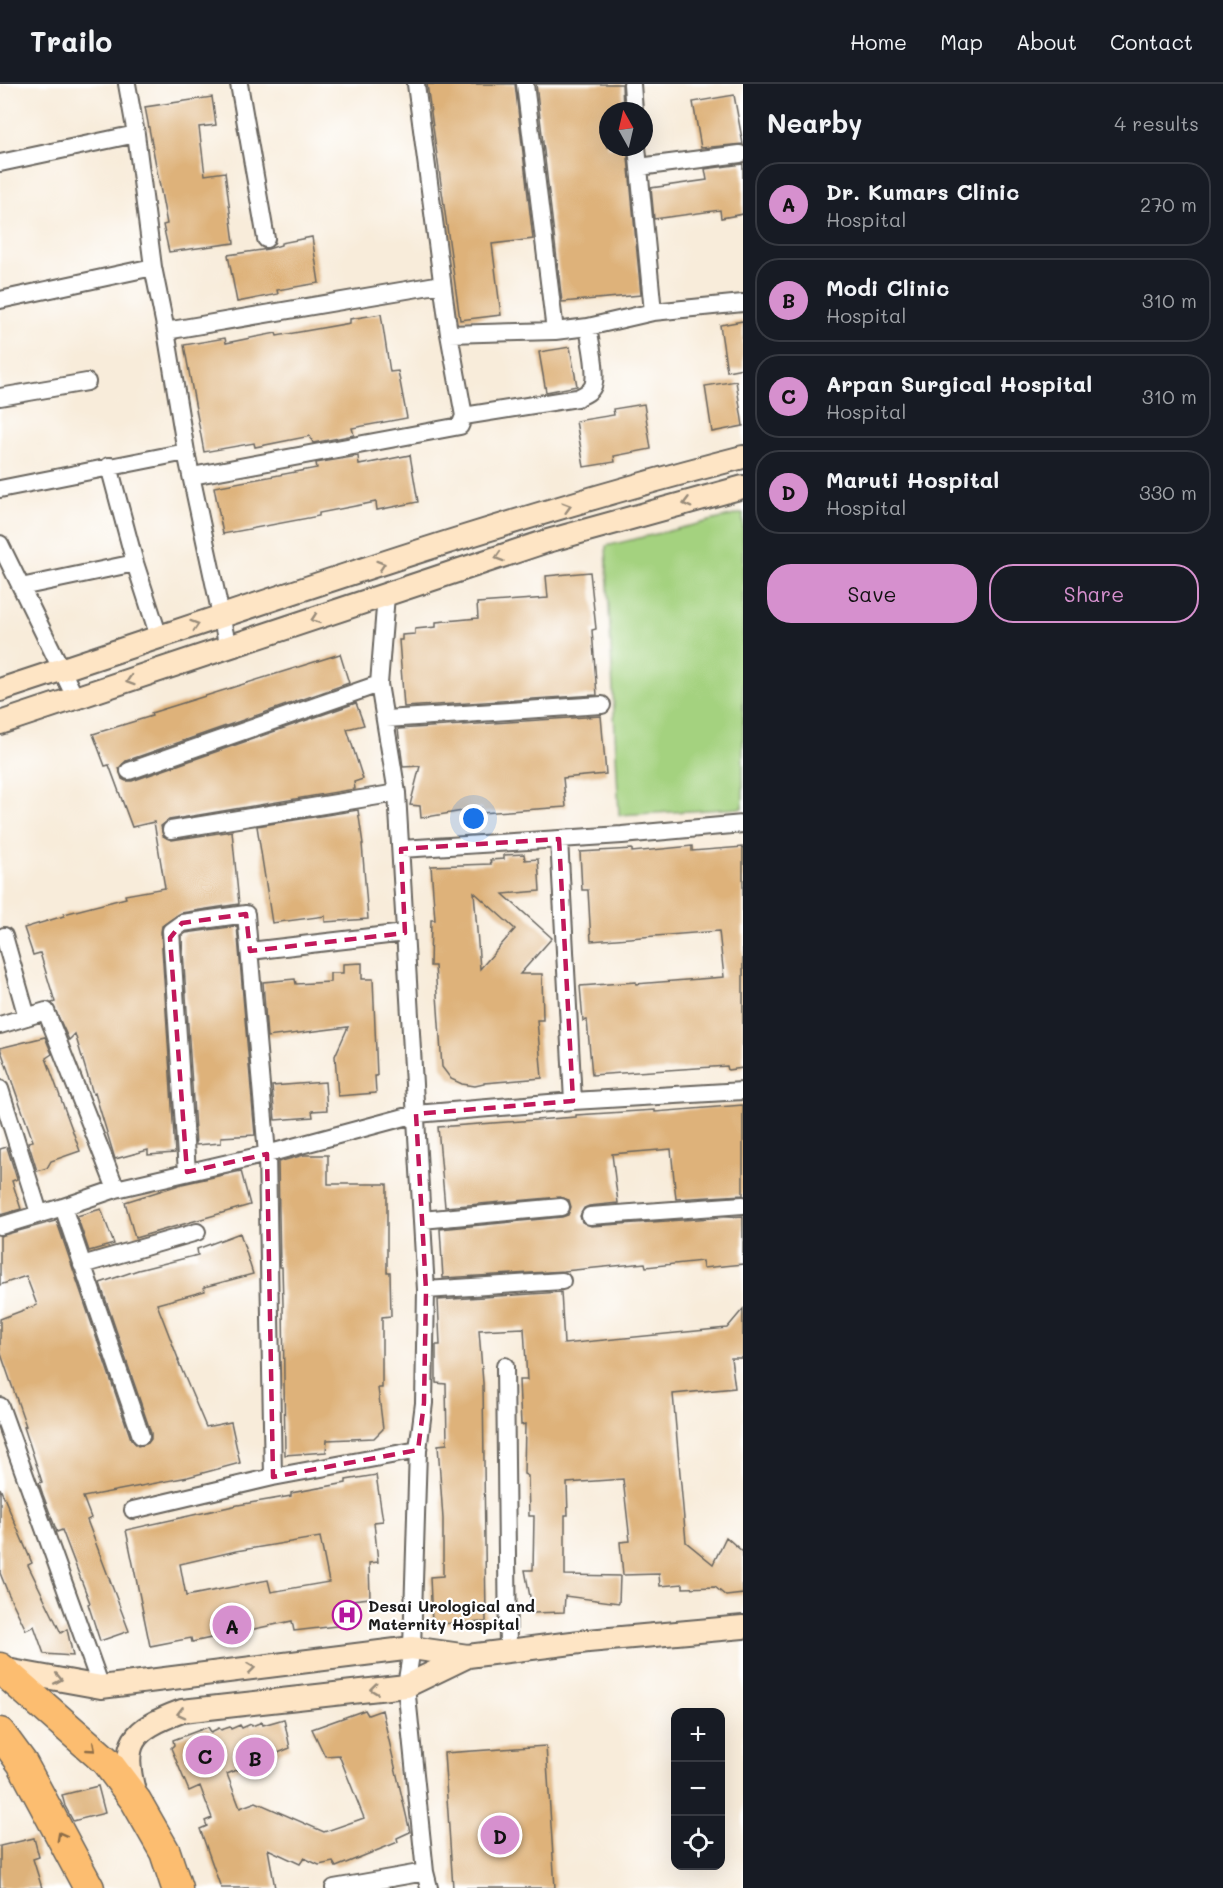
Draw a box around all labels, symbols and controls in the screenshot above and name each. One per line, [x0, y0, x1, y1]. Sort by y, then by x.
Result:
text: Trailo [30, 23, 112, 59]
text: Home [850, 28, 907, 55]
text: Map [940, 28, 983, 55]
text: About [1016, 28, 1077, 55]
text: Contact [1110, 28, 1193, 55]
north arrow [599, 102, 653, 156]
text: Nearby [767, 106, 862, 140]
text: 4 results [1114, 110, 1199, 136]
text: Dr. Kumars Clinic [826, 177, 1019, 206]
text: A [782, 191, 795, 217]
text: 270 m [1140, 191, 1197, 217]
text: Hospital [826, 206, 907, 232]
text: Modi Clinic [826, 273, 949, 302]
text: B [782, 287, 795, 313]
text: 310 m [1142, 287, 1197, 313]
text: Hospital [826, 302, 907, 328]
text: Arpan Surgical Hospital [826, 369, 1092, 398]
text: C [781, 383, 796, 409]
text: 310 m [1142, 383, 1197, 409]
text: Hospital [826, 398, 907, 424]
text: Maruti Hospital [826, 465, 999, 494]
text: D [781, 479, 796, 505]
text: 330 m [1139, 479, 1197, 505]
text: Hospital [826, 494, 907, 520]
one-way arrow [682, 496, 692, 508]
one-way arrow [562, 501, 572, 514]
one-way arrow [494, 550, 505, 563]
one-way arrow [375, 560, 386, 572]
button: Save [767, 564, 977, 623]
button: Share [989, 564, 1199, 623]
one-way arrow [310, 612, 320, 625]
one-way arrow [189, 620, 200, 632]
one-way arrow [125, 674, 136, 687]
your location [459, 804, 488, 833]
place label: Desai Urological and Maternity Hospital [368, 1595, 535, 1634]
hospital icon: Desai Urological and Maternity Hospital [331, 1599, 363, 1631]
pin: A [212, 1602, 252, 1648]
one-way arrow [246, 1663, 255, 1675]
one-way arrow [52, 1672, 62, 1685]
one-way arrow [370, 1683, 379, 1695]
one-way arrow [176, 1705, 186, 1718]
map controls [671, 1708, 725, 1870]
button: + [671, 1708, 725, 1762]
pin: C [186, 1732, 224, 1778]
pin: B [236, 1734, 274, 1780]
one-way arrow [85, 1741, 96, 1752]
button: − [671, 1762, 725, 1816]
pin: D [480, 1812, 520, 1858]
button: locate [671, 1816, 725, 1870]
one-way arrow [57, 1832, 68, 1843]

